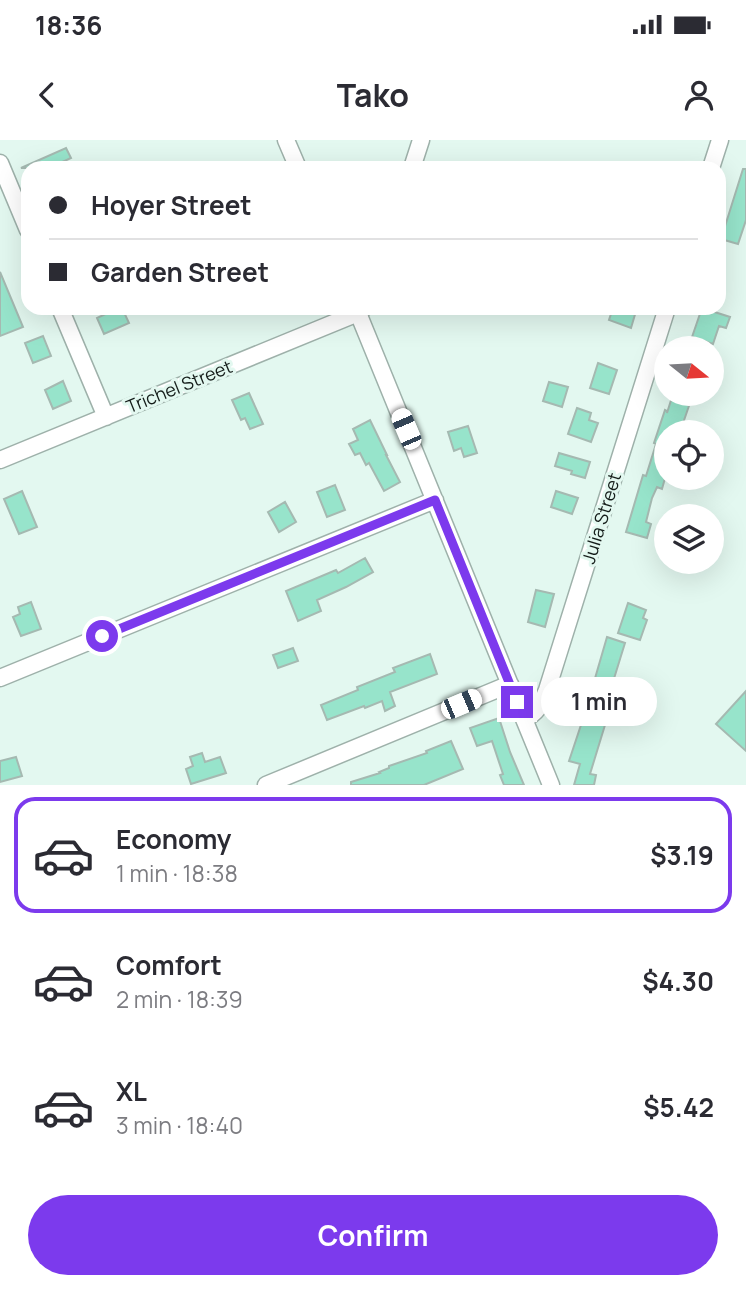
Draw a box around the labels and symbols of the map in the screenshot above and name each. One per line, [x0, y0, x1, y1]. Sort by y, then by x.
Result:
north arrow [654, 336, 724, 406]
street label: Trichel Street [122, 354, 236, 418]
car [389, 406, 424, 452]
street label: Julia Street [576, 470, 626, 566]
route start [86, 620, 118, 652]
callout: 1 min [542, 678, 657, 726]
car [438, 686, 485, 722]
route end [501, 686, 533, 718]

